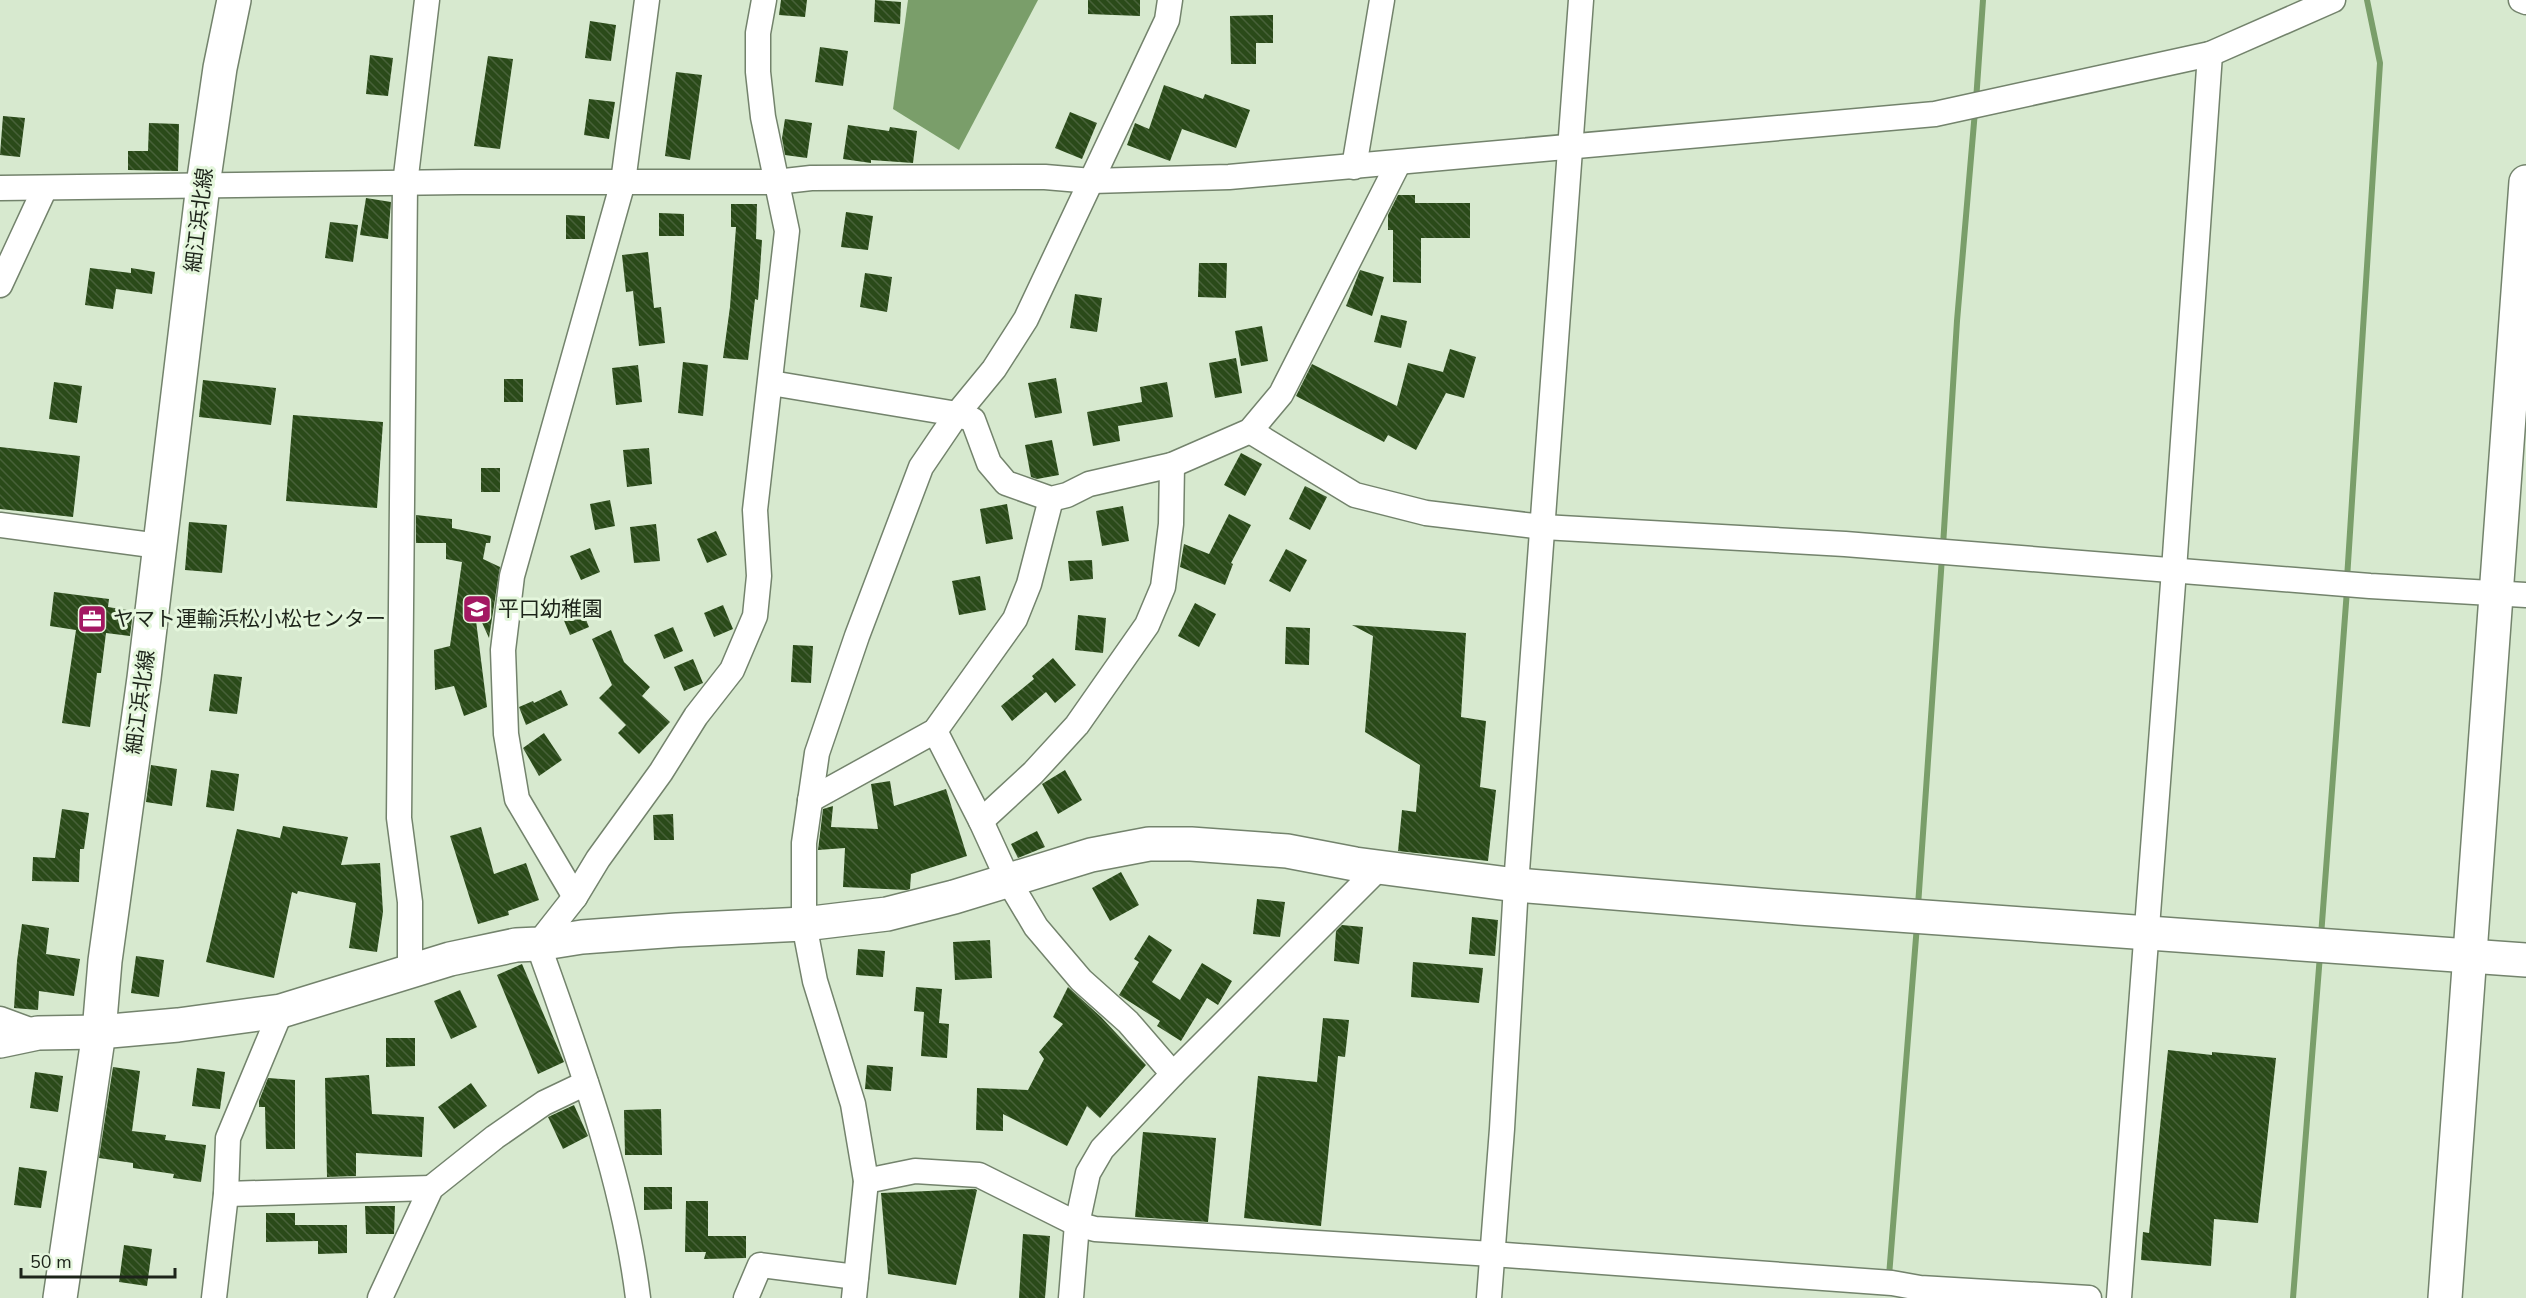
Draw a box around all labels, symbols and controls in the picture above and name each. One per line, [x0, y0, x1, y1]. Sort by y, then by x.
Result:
street label: 細江浜北線 [179, 166, 219, 274]
school or university icon: 平口幼稚園 [461, 593, 493, 625]
place label: 平口幼稚園 [498, 595, 603, 623]
office icon: ヤマト運輸浜松小松センター [76, 603, 108, 635]
place label: ヤマト運輸浜松小松センター [113, 605, 386, 633]
street label: 細江浜北線 [119, 648, 161, 756]
scale bar [21, 1241, 176, 1279]
text: 50 m [30, 1250, 72, 1274]

